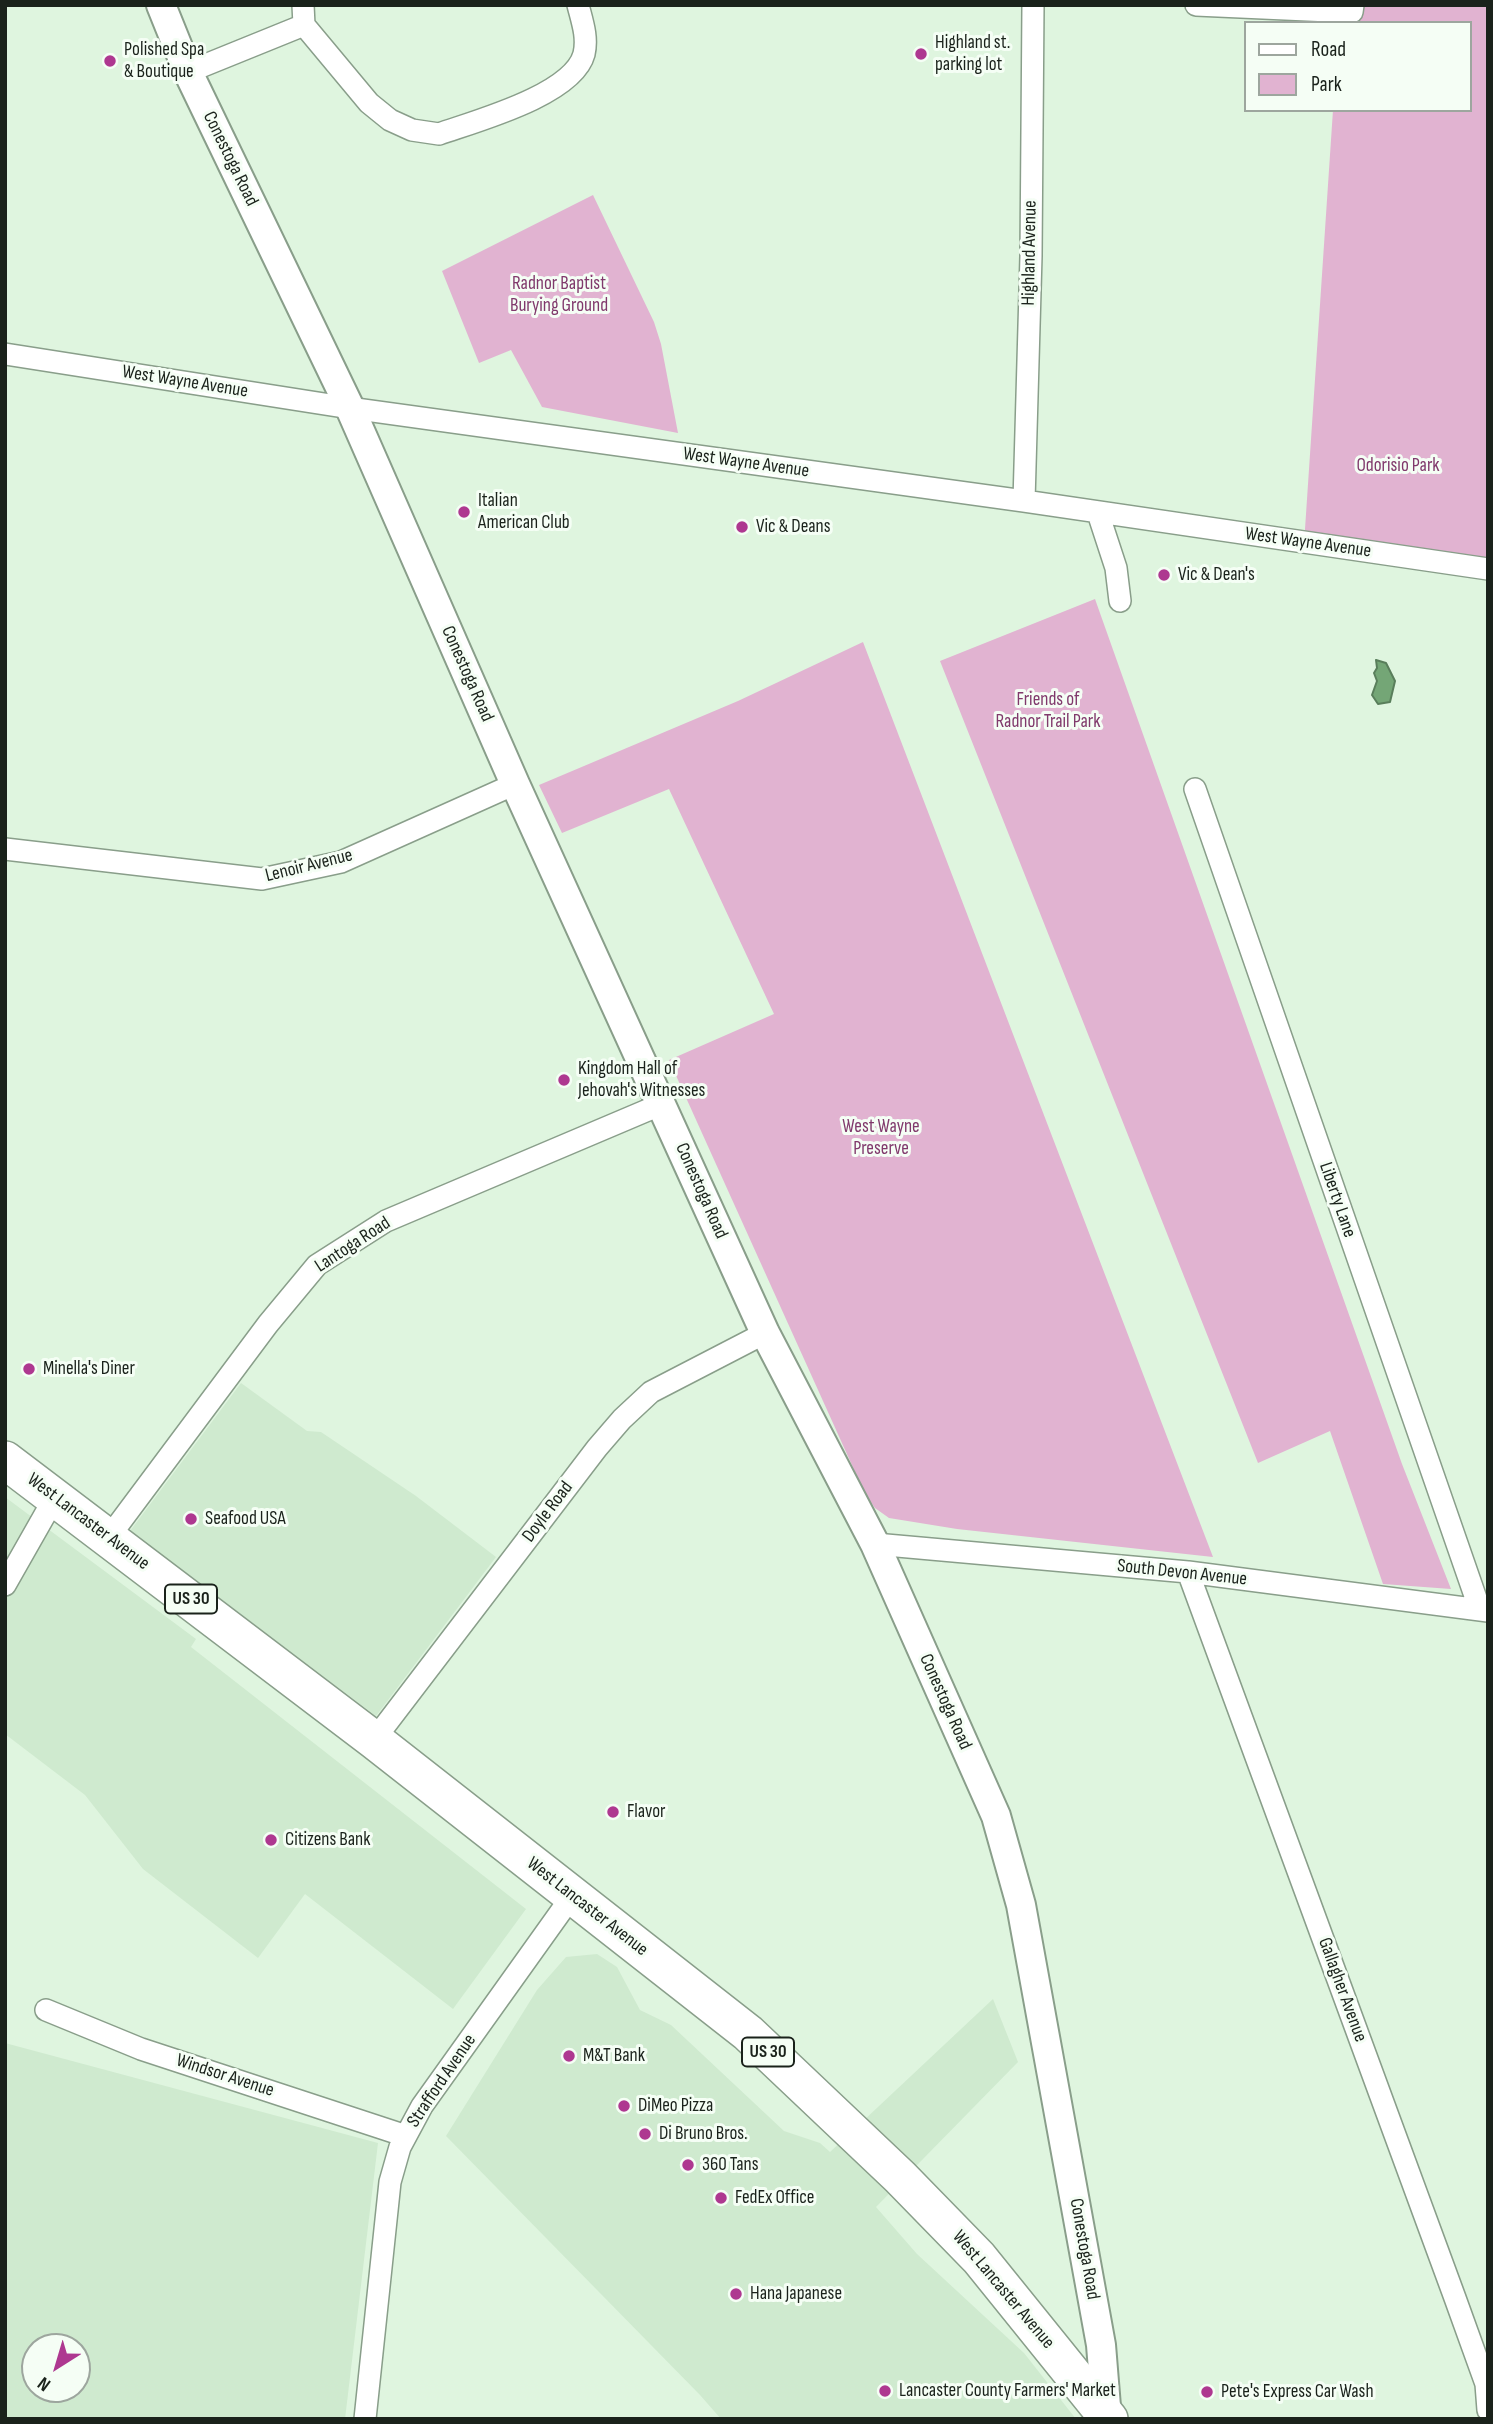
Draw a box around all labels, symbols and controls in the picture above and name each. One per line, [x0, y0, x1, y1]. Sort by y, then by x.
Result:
legend [1244, 21, 1472, 112]
place label: Highland st. parking lot [935, 32, 1010, 76]
text: Road [1311, 37, 1346, 62]
place label: Polished Spa & Boutique [124, 39, 204, 83]
marker: Highland st. parking lot [913, 46, 929, 62]
marker: Polished Spa & Boutique [102, 53, 118, 69]
text: Park [1311, 72, 1342, 97]
street label: Conestoga Road [197, 108, 263, 210]
street label: Highland Avenue [1018, 200, 1042, 306]
park label: Radnor Baptist Burying Ground [510, 273, 608, 317]
street label: West Wayne Avenue [121, 361, 249, 403]
street label: West Wayne Avenue [682, 443, 810, 483]
park label: Odorisio Park [1356, 455, 1440, 477]
place label: Italian American Club [478, 490, 570, 534]
marker: Italian American Club [456, 504, 472, 520]
place label: Vic & Deans [756, 516, 831, 538]
marker: Vic & Deans [734, 519, 750, 535]
street label: West Wayne Avenue [1244, 523, 1372, 563]
place label: Vic & Dean's [1178, 564, 1255, 586]
marker: Vic & Dean's [1156, 567, 1172, 583]
street label: Conestoga Road [436, 623, 498, 725]
park label: Friends of Radnor Trail Park [996, 689, 1100, 733]
street label: Lenoir Avenue [263, 844, 355, 888]
place label: Kingdom Hall of Jehovah's Witnesses [578, 1058, 705, 1102]
marker: Kingdom Hall of Jehovah's Witnesses [556, 1072, 572, 1088]
park label: West Wayne Preserve [842, 1116, 920, 1160]
street label: Conestoga Road [670, 1140, 732, 1242]
street label: Liberty Lane [1314, 1159, 1360, 1241]
street label: Lantoga Road [311, 1212, 395, 1278]
place label: Minella's Diner [43, 1358, 135, 1380]
marker: Minella's Diner [21, 1361, 37, 1377]
street label: West Lancaster Avenue [22, 1469, 154, 1575]
street label: Doyle Road [518, 1477, 578, 1547]
place label: Seafood USA [205, 1508, 286, 1530]
marker: Seafood USA [183, 1511, 199, 1527]
street label: South Devon Avenue [1116, 1555, 1248, 1591]
road number: US 30 [165, 1584, 217, 1614]
street label: Conestoga Road [914, 1651, 976, 1753]
place label: Flavor [627, 1801, 665, 1823]
marker: Flavor [605, 1804, 621, 1820]
place label: Citizens Bank [285, 1829, 370, 1851]
marker: Citizens Bank [263, 1832, 279, 1848]
street label: West Lancaster Avenue [522, 1853, 652, 1961]
street label: Gallagher Avenue [1313, 1935, 1371, 2045]
street label: Strafford Avenue [403, 2030, 481, 2132]
road number: US 30 [742, 2038, 794, 2066]
place label: M&T Bank [583, 2045, 645, 2067]
marker: M&T Bank [561, 2048, 577, 2064]
street label: Windsor Avenue [173, 2049, 277, 2103]
place label: DiMeo Pizza [638, 2095, 713, 2117]
marker: DiMeo Pizza [616, 2098, 632, 2114]
place label: Di Bruno Bros. [659, 2123, 748, 2145]
marker: Di Bruno Bros. [637, 2126, 653, 2142]
place label: 360 Tans [702, 2154, 758, 2176]
marker: 360 Tans [680, 2157, 696, 2173]
place label: FedEx Office [735, 2187, 814, 2209]
marker: FedEx Office [713, 2190, 729, 2206]
street label: Conestoga Road [1064, 2197, 1104, 2301]
street label: West Lancaster Avenue [947, 2226, 1059, 2354]
place label: Hana Japanese [750, 2283, 842, 2305]
marker: Hana Japanese [728, 2286, 744, 2302]
north arrow [21, 2333, 91, 2403]
text: N [33, 2371, 55, 2396]
place label: Lancaster County Farmers' Market [899, 2380, 1116, 2402]
place label: Pete's Express Car Wash [1221, 2381, 1374, 2403]
marker: Lancaster County Farmers' Market [877, 2383, 893, 2399]
marker: Pete's Express Car Wash [1199, 2384, 1215, 2400]

